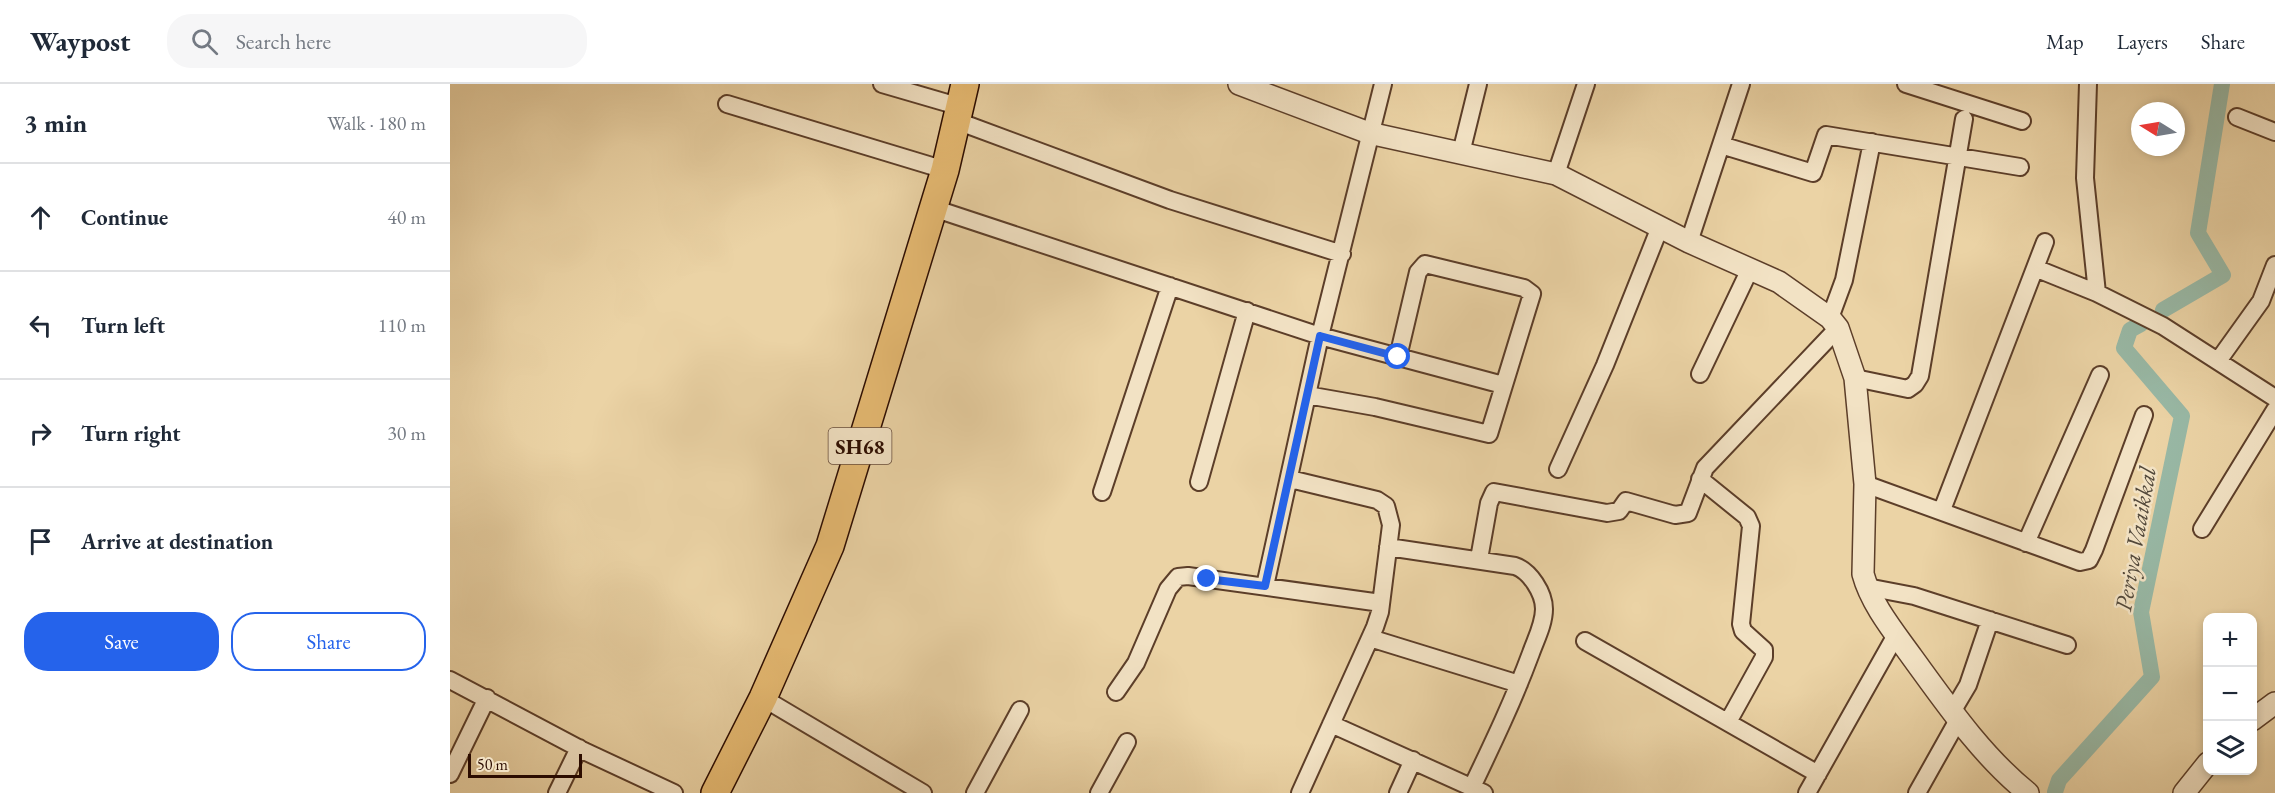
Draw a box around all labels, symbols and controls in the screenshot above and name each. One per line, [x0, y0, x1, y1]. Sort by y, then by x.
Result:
search box [167, 14, 587, 68]
text: Waypost [30, 23, 131, 59]
icon: search [188, 25, 221, 58]
text: Search here [236, 27, 331, 56]
text: Map [2046, 28, 2084, 55]
text: Layers [2117, 28, 2168, 55]
text: Share [2201, 28, 2245, 55]
north arrow [2131, 102, 2185, 156]
text: 3 min [24, 106, 87, 140]
text: Walk · 180 m [327, 110, 426, 136]
icon: ahead [24, 201, 57, 234]
text: Continue [81, 203, 168, 232]
text: 40 m [387, 204, 426, 230]
icon: left [24, 309, 57, 342]
text: Turn left [81, 311, 165, 340]
text: 110 m [378, 312, 426, 338]
route start [1384, 343, 1410, 369]
icon: right [24, 417, 57, 450]
text: Turn right [81, 419, 180, 448]
text: 30 m [387, 420, 426, 446]
road number: SH68 [828, 428, 892, 464]
water label: Periya Vaaikkal [2107, 463, 2163, 614]
icon: arrive [24, 525, 57, 558]
text: Arrive at destination [81, 527, 273, 556]
route end [1193, 565, 1219, 591]
button: Save [24, 612, 219, 671]
button: Share [231, 612, 426, 671]
map controls [2203, 613, 2257, 775]
button: + [2203, 613, 2257, 667]
button: − [2203, 667, 2257, 721]
button: layers [2203, 721, 2257, 775]
scale bar [468, 751, 582, 778]
text: 50 m [477, 754, 508, 775]

